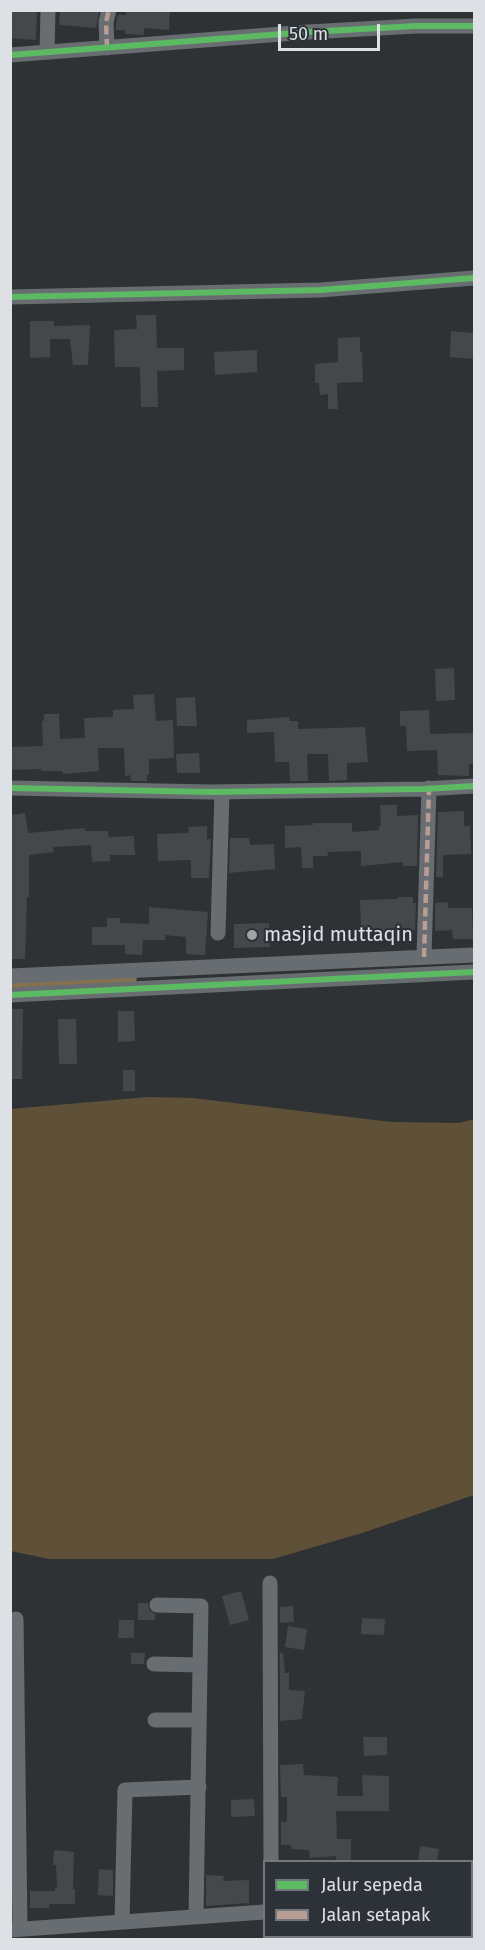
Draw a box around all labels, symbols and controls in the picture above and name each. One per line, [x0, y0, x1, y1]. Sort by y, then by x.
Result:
scale bar [281, 12, 383, 50]
text: 50 m [289, 23, 328, 45]
place label: masjid muttaqin [264, 923, 413, 947]
marker: masjid muttaqin [245, 928, 259, 942]
legend [263, 1860, 473, 1938]
text: Jalur sepeda [321, 1874, 423, 1896]
text: Jalan setapak [321, 1904, 430, 1926]

